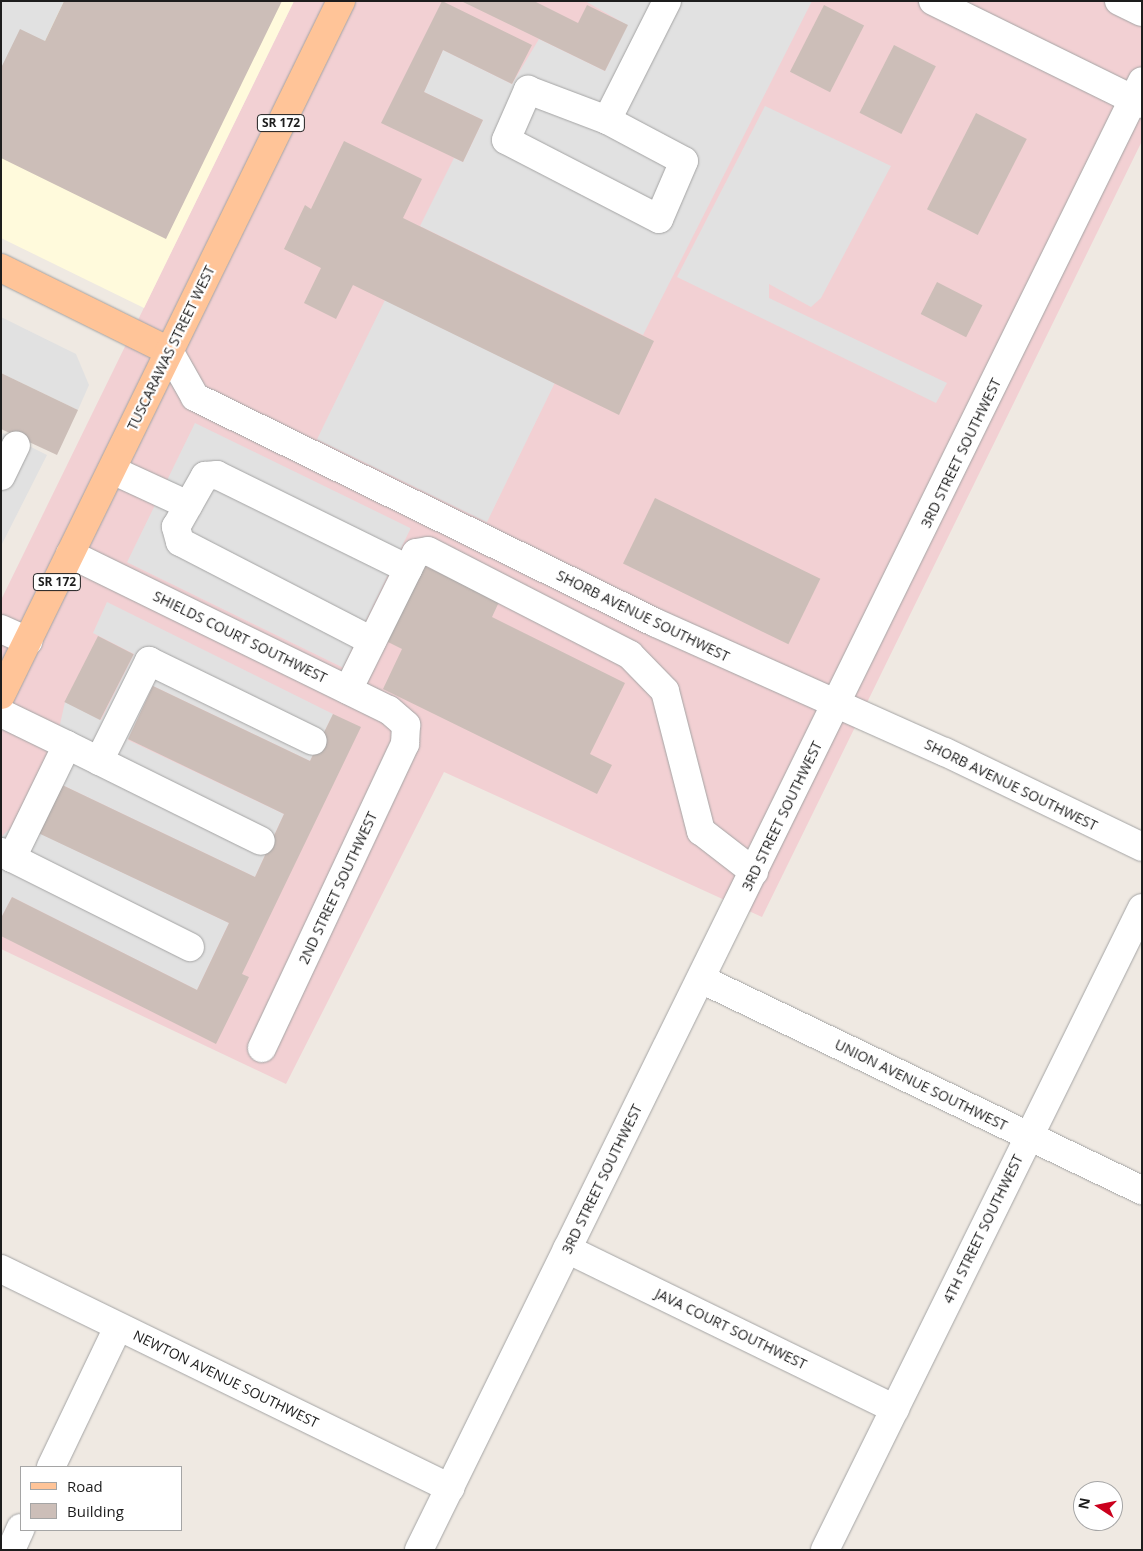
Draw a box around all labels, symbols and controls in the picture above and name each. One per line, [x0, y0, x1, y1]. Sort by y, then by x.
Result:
road number: SR 172 [256, 114, 306, 132]
street label: TUSCARAWAS STREET WEST [124, 263, 218, 433]
street label: 3RD STREET SOUTHWEST [917, 375, 1005, 531]
street label: SHORB AVENUE SOUTHWEST [554, 567, 732, 665]
road number: SR 172 [32, 572, 82, 592]
street label: SHIELDS COURT SOUTHWEST [150, 588, 330, 686]
street label: SHORB AVENUE SOUTHWEST [922, 736, 1100, 834]
street label: 3RD STREET SOUTHWEST [738, 738, 826, 894]
street label: 2ND STREET SOUTHWEST [295, 809, 381, 967]
street label: UNION AVENUE SOUTHWEST [832, 1036, 1010, 1134]
street label: 3RD STREET SOUTHWEST [558, 1101, 646, 1257]
street label: 4TH STREET SOUTHWEST [940, 1152, 1026, 1306]
street label: JAVA COURT SOUTHWEST [653, 1285, 809, 1373]
street label: NEWTON AVENUE SOUTHWEST [131, 1327, 321, 1431]
legend [20, 1466, 182, 1531]
text: Road [67, 1476, 103, 1496]
north arrow [1073, 1481, 1123, 1531]
text: N [1073, 1496, 1094, 1511]
text: Building [67, 1501, 124, 1521]

